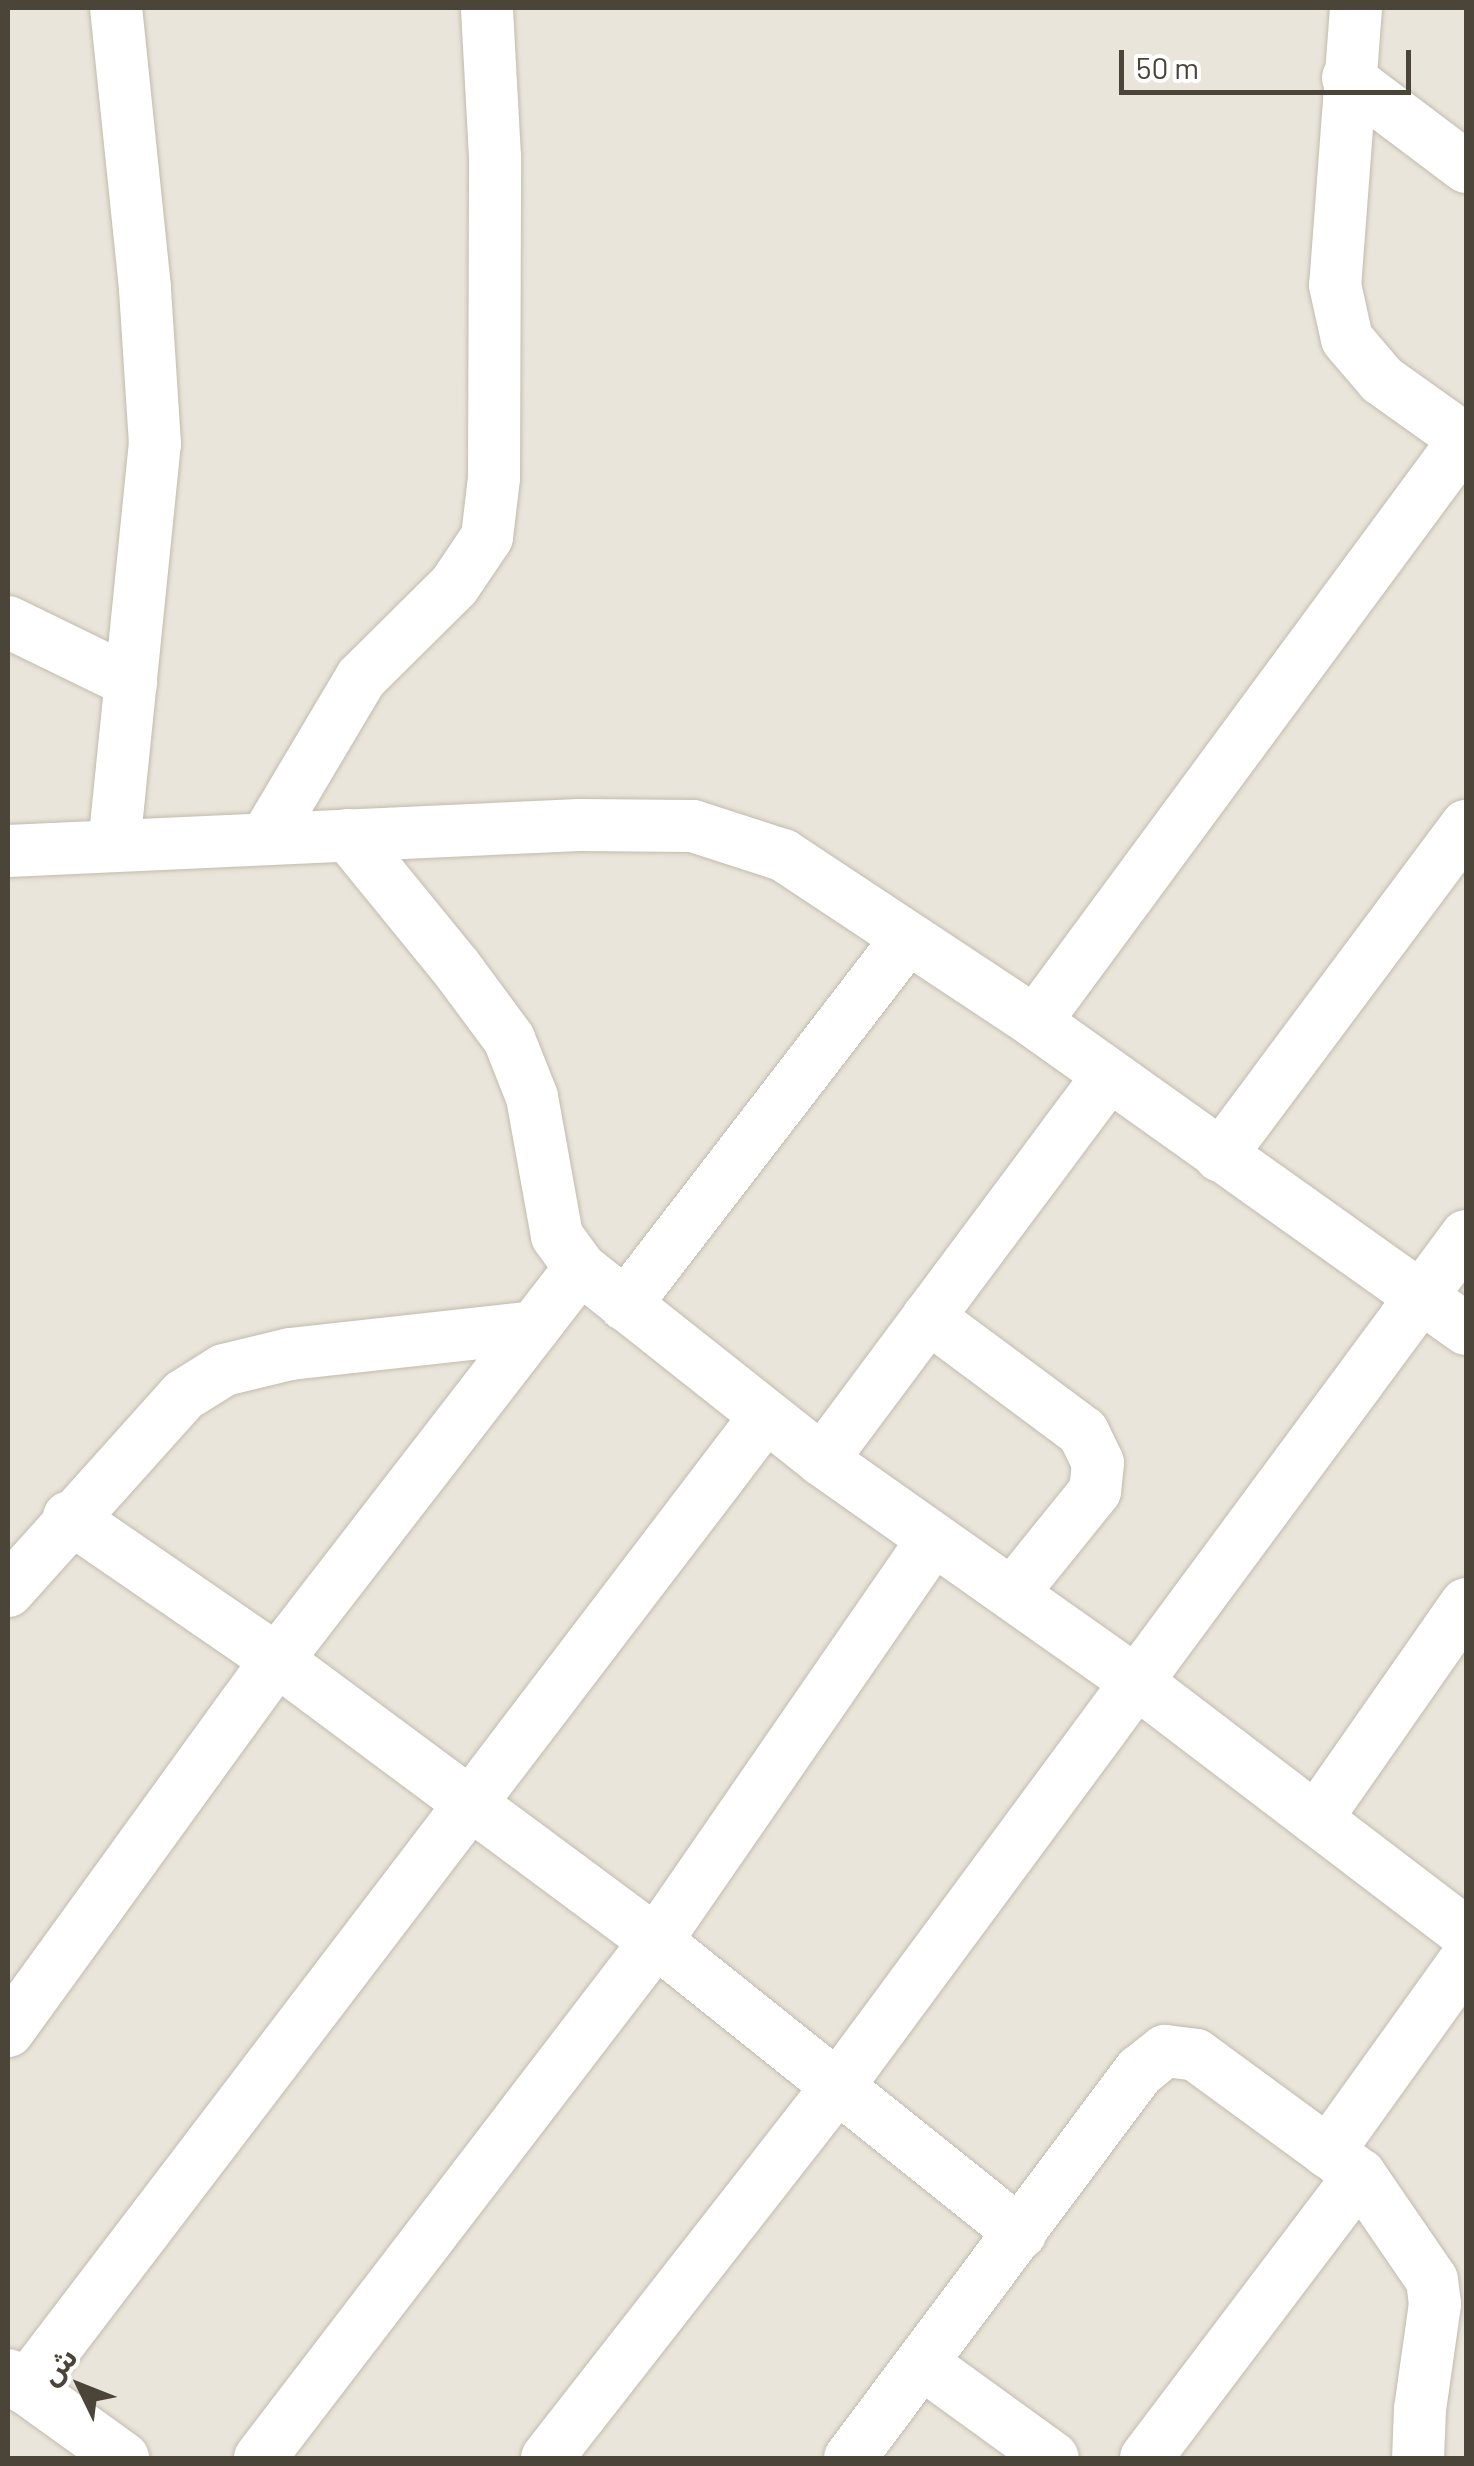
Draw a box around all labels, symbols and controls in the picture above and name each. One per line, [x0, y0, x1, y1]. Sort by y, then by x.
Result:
scale bar [1124, 30, 1416, 92]
text: 50 m [1136, 49, 1199, 85]
north arrow [30, 2336, 130, 2436]
text: ش [33, 2340, 84, 2391]

